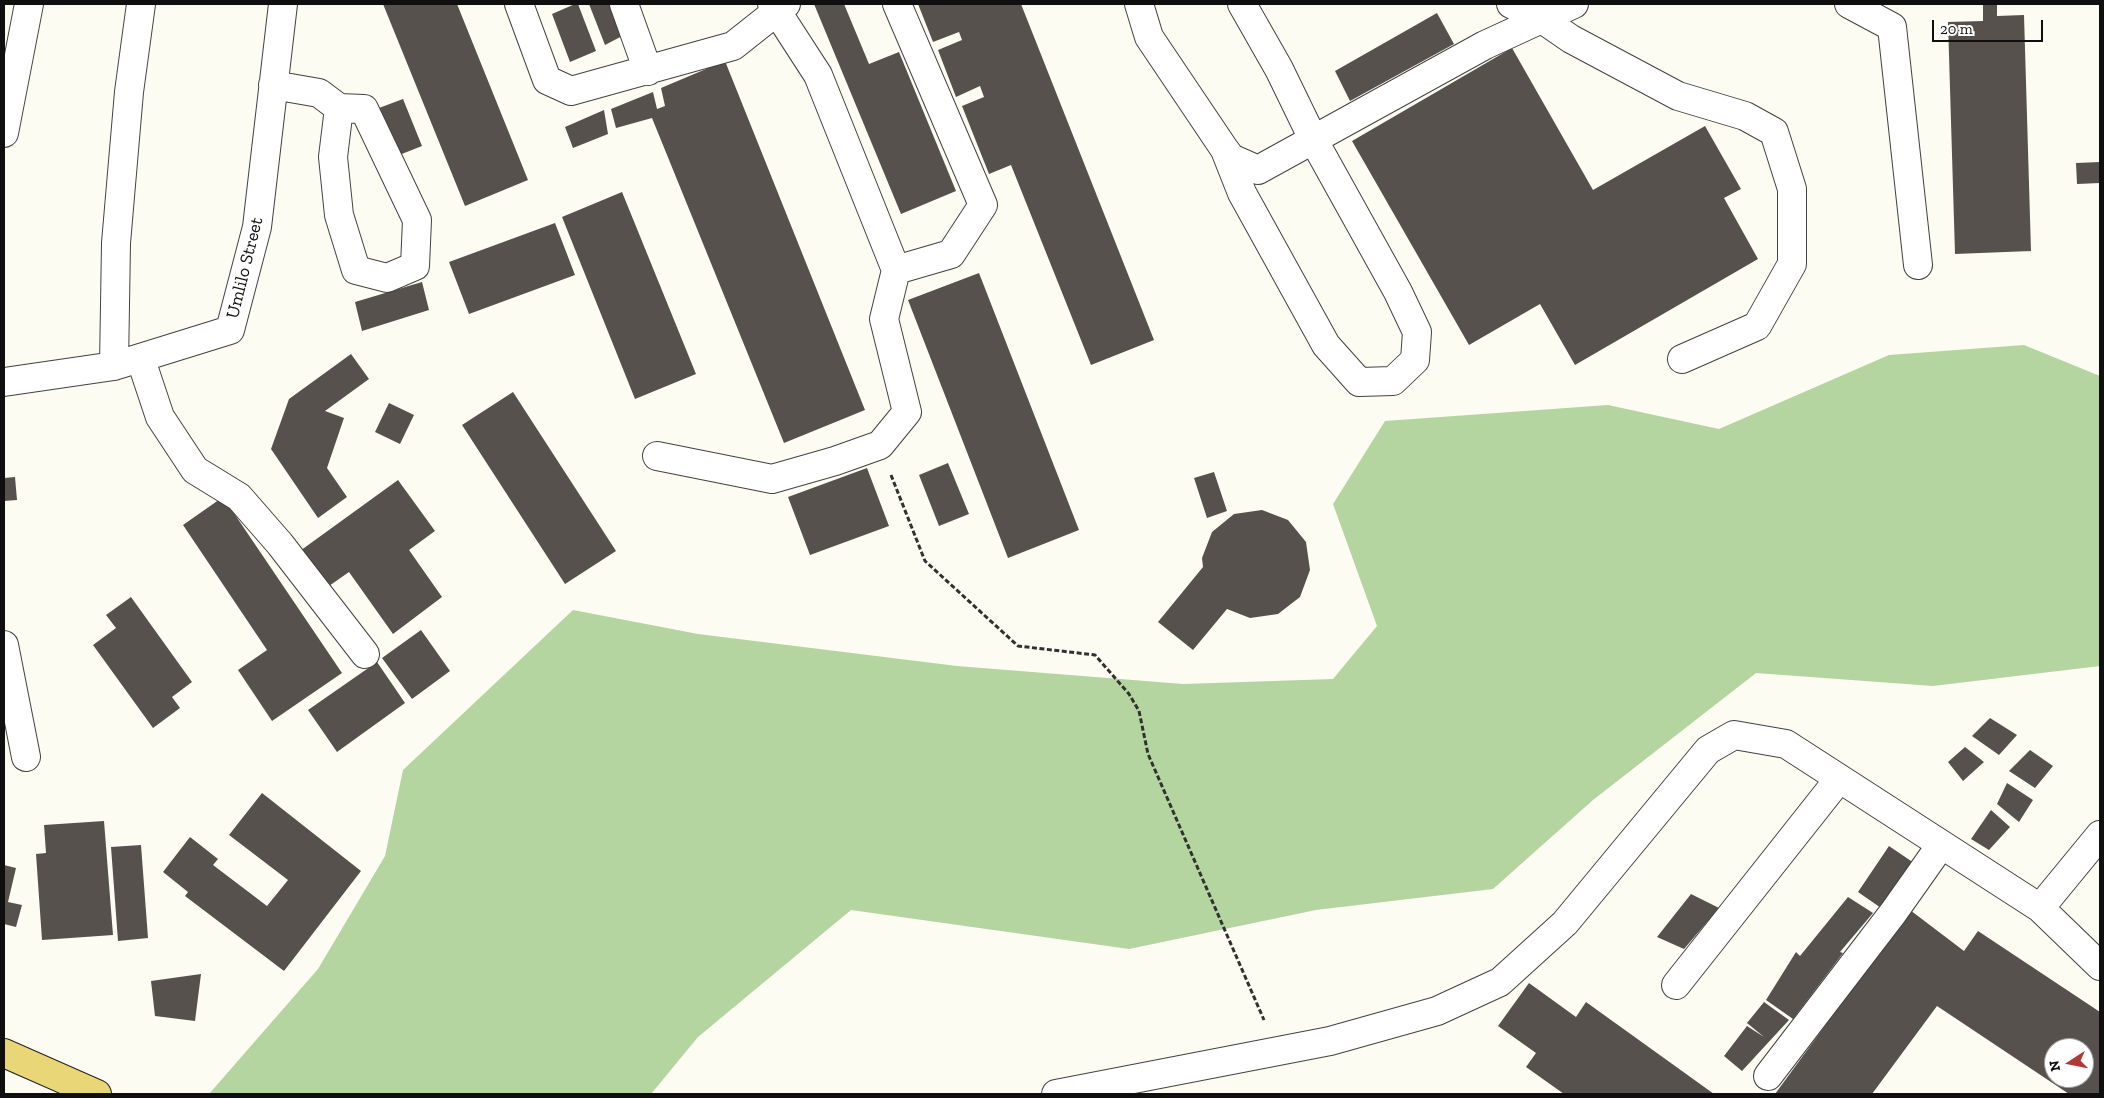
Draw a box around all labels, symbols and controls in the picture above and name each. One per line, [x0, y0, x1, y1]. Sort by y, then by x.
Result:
scale bar [1934, 10, 2045, 42]
text: 20 m [1940, 20, 1973, 38]
street label: Umlilo Street [222, 215, 268, 321]
north arrow [2044, 1038, 2094, 1088]
text: N [2045, 1059, 2064, 1073]

